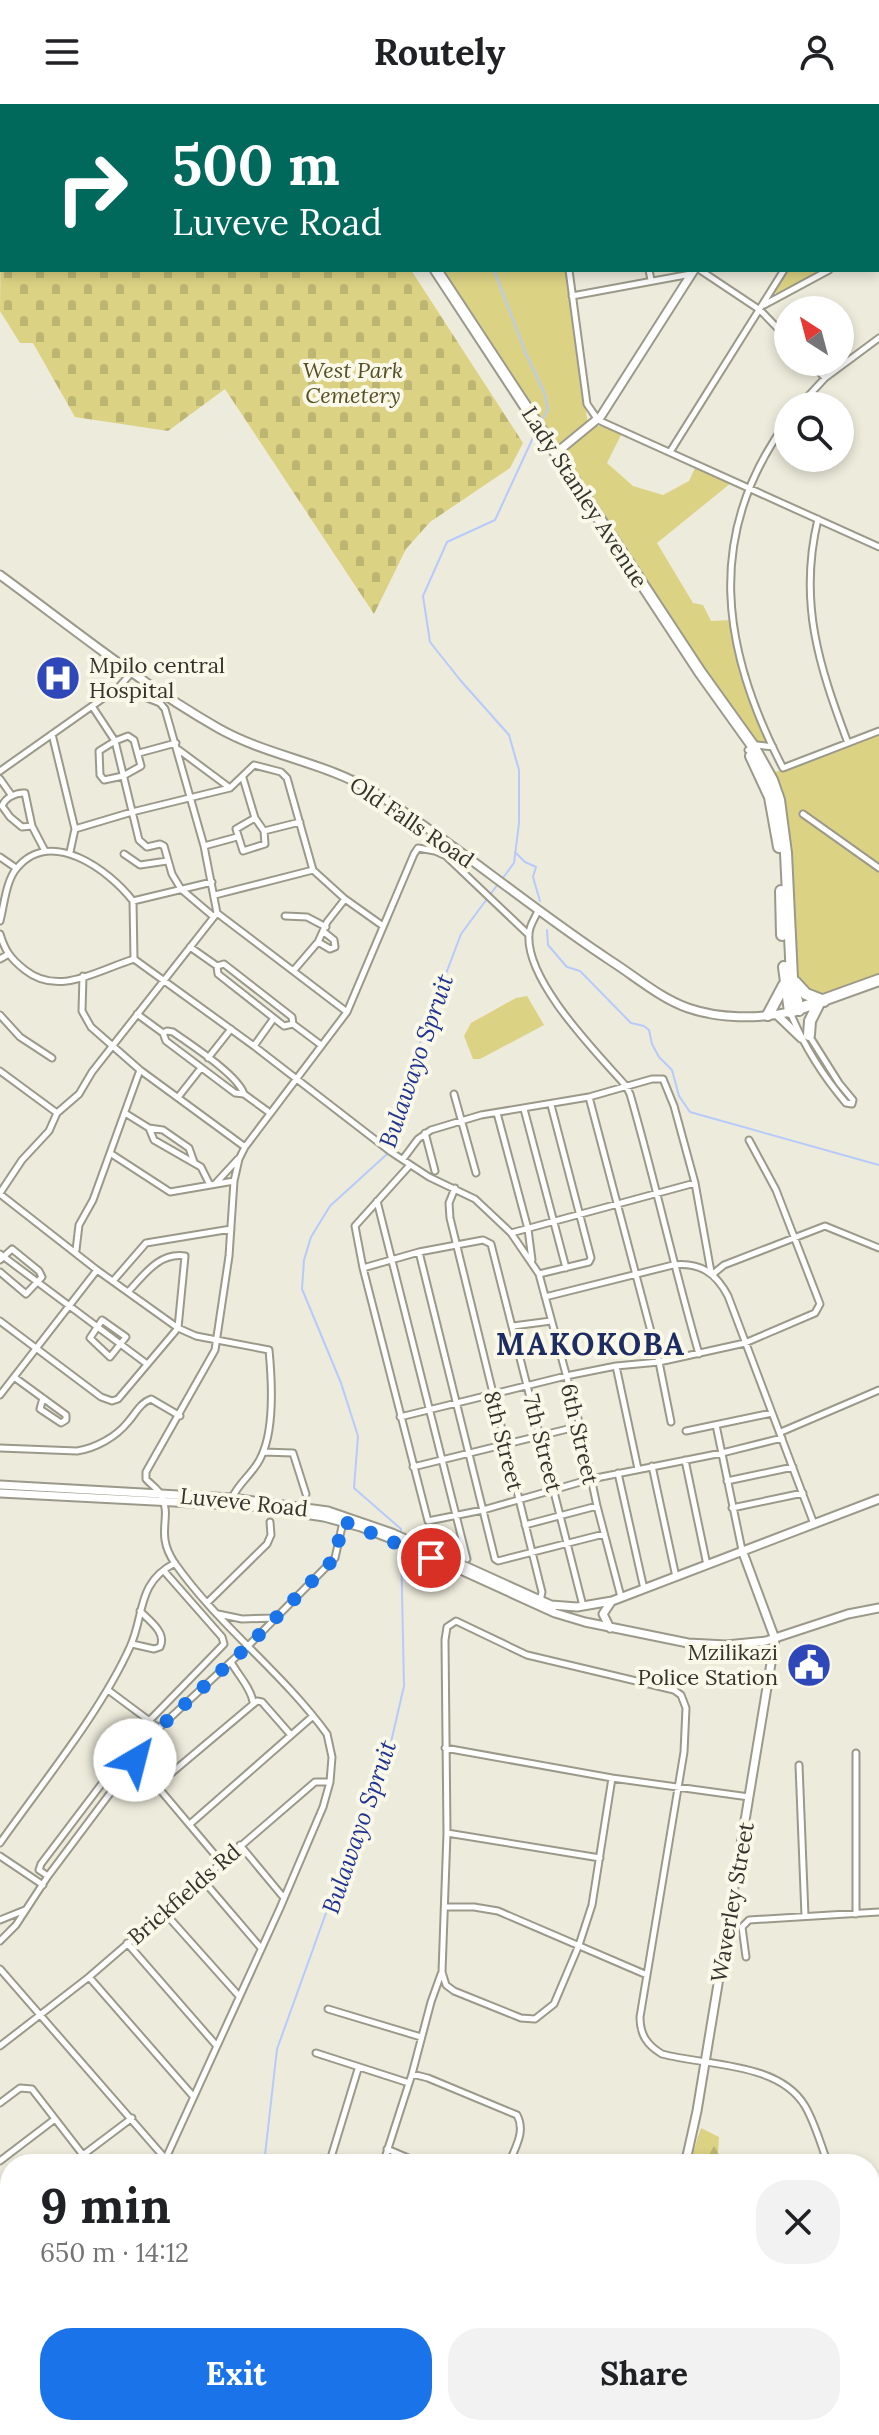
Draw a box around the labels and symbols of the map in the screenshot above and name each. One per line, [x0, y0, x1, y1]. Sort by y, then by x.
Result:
north arrow [774, 296, 854, 376]
park label: West Park Cemetery [303, 356, 403, 409]
street label: Lady Stanley Avenue [516, 401, 654, 593]
place label: Mpilo central Hospital [89, 651, 225, 704]
hospital icon: Mpilo central Hospital [34, 654, 82, 702]
street label: Old Falls Road [345, 770, 479, 874]
water label: Bulawayo Spruit [372, 970, 460, 1152]
district label: MAKOKOBA [496, 1325, 686, 1363]
street label: 6th Street [555, 1381, 605, 1488]
street label: 8th Street [478, 1388, 530, 1494]
street label: 7th Street [517, 1391, 569, 1495]
street label: Luveve Road [179, 1481, 309, 1523]
pin [397, 1524, 465, 1592]
place label: Mzilikazi Police Station [638, 1638, 778, 1691]
public building icon: Mzilikazi Police Station [785, 1641, 833, 1689]
position arrow [93, 1718, 177, 1802]
water label: Bulawayo Spruit [315, 1736, 403, 1918]
street label: Waverley Street [704, 1819, 760, 1984]
street label: Brickfields Rd [122, 1837, 246, 1951]

